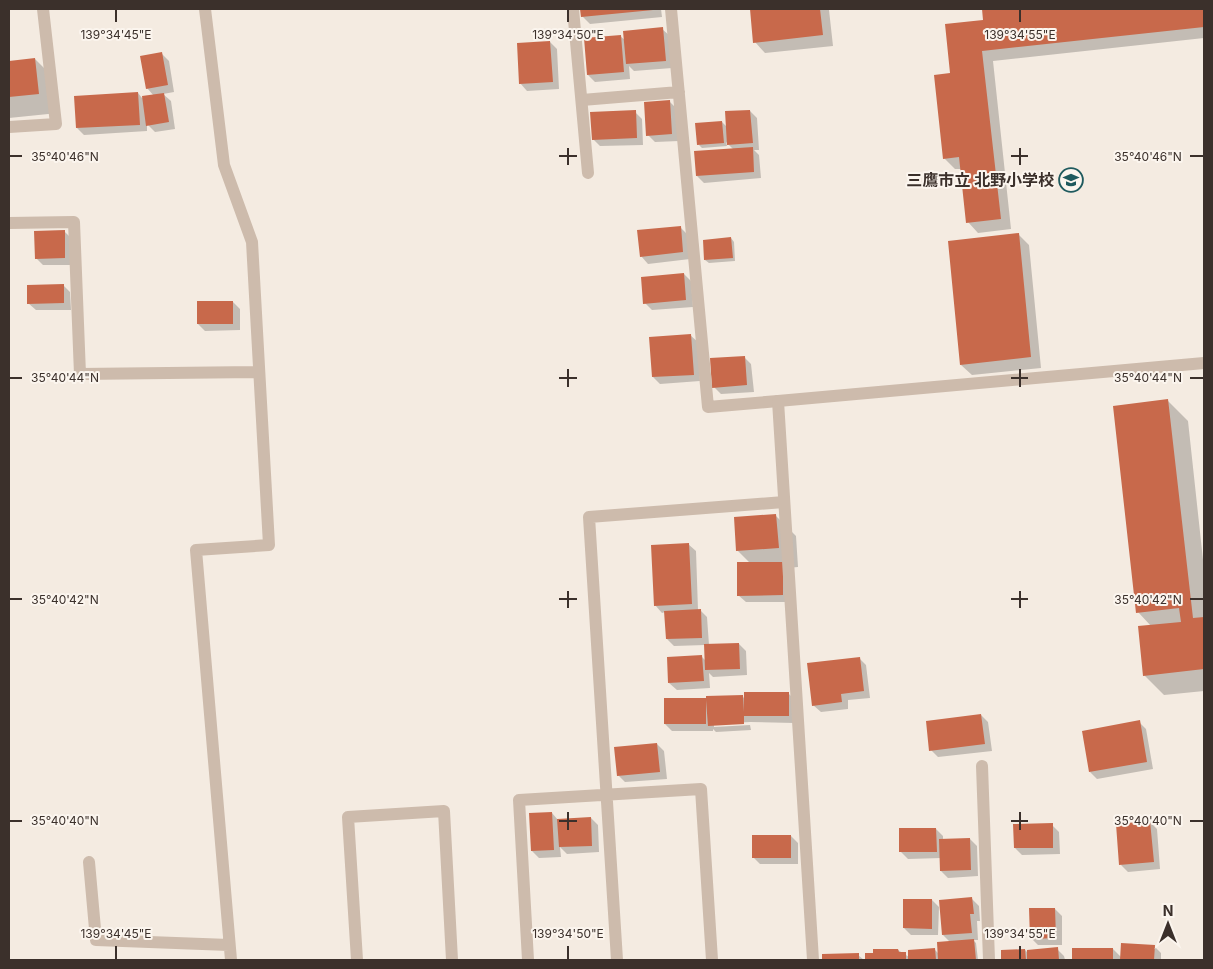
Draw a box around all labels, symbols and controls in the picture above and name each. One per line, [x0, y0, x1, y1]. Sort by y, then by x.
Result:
text: 139°34'45"E [80, 27, 152, 42]
text: 139°34'50"E [532, 27, 604, 42]
text: 139°34'55"E [984, 27, 1056, 42]
text: 35°40'46"N [31, 149, 99, 164]
text: 35°40'46"N [1114, 149, 1182, 164]
school or university icon: 三鷹市立 北野小学校 [1058, 167, 1084, 193]
place label: 三鷹市立 北野小学校 [906, 170, 1054, 190]
text: 35°40'44"N [31, 370, 99, 385]
text: 35°40'44"N [1114, 370, 1182, 385]
text: 35°40'42"N [31, 592, 99, 607]
text: 35°40'42"N [1114, 592, 1182, 607]
text: 35°40'40"N [31, 813, 99, 828]
text: 35°40'40"N [1114, 813, 1182, 828]
north arrow [1143, 899, 1193, 949]
text: N [1163, 902, 1173, 919]
text: 139°34'45"E [80, 926, 152, 941]
text: 139°34'50"E [532, 926, 604, 941]
text: 139°34'55"E [984, 926, 1056, 941]

